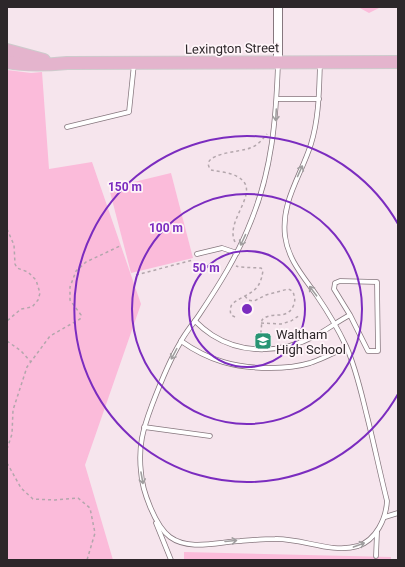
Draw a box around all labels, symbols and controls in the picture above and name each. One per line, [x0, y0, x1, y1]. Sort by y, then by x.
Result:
street label: Lexington Street [185, 40, 279, 57]
one-way arrow [272, 108, 279, 121]
one-way arrow [297, 166, 305, 178]
text: 150 m [108, 180, 142, 194]
text: 100 m [149, 221, 183, 235]
one-way arrow [239, 233, 246, 245]
text: 50 m [192, 261, 220, 275]
one-way arrow [309, 285, 317, 296]
centre of rings [240, 302, 254, 316]
place label: Waltham High School [276, 327, 346, 357]
school or university icon: Waltham High School [253, 331, 273, 351]
one-way arrow [169, 348, 177, 360]
one-way arrow [138, 471, 146, 484]
one-way arrow [224, 538, 237, 545]
one-way arrow [353, 540, 365, 548]

